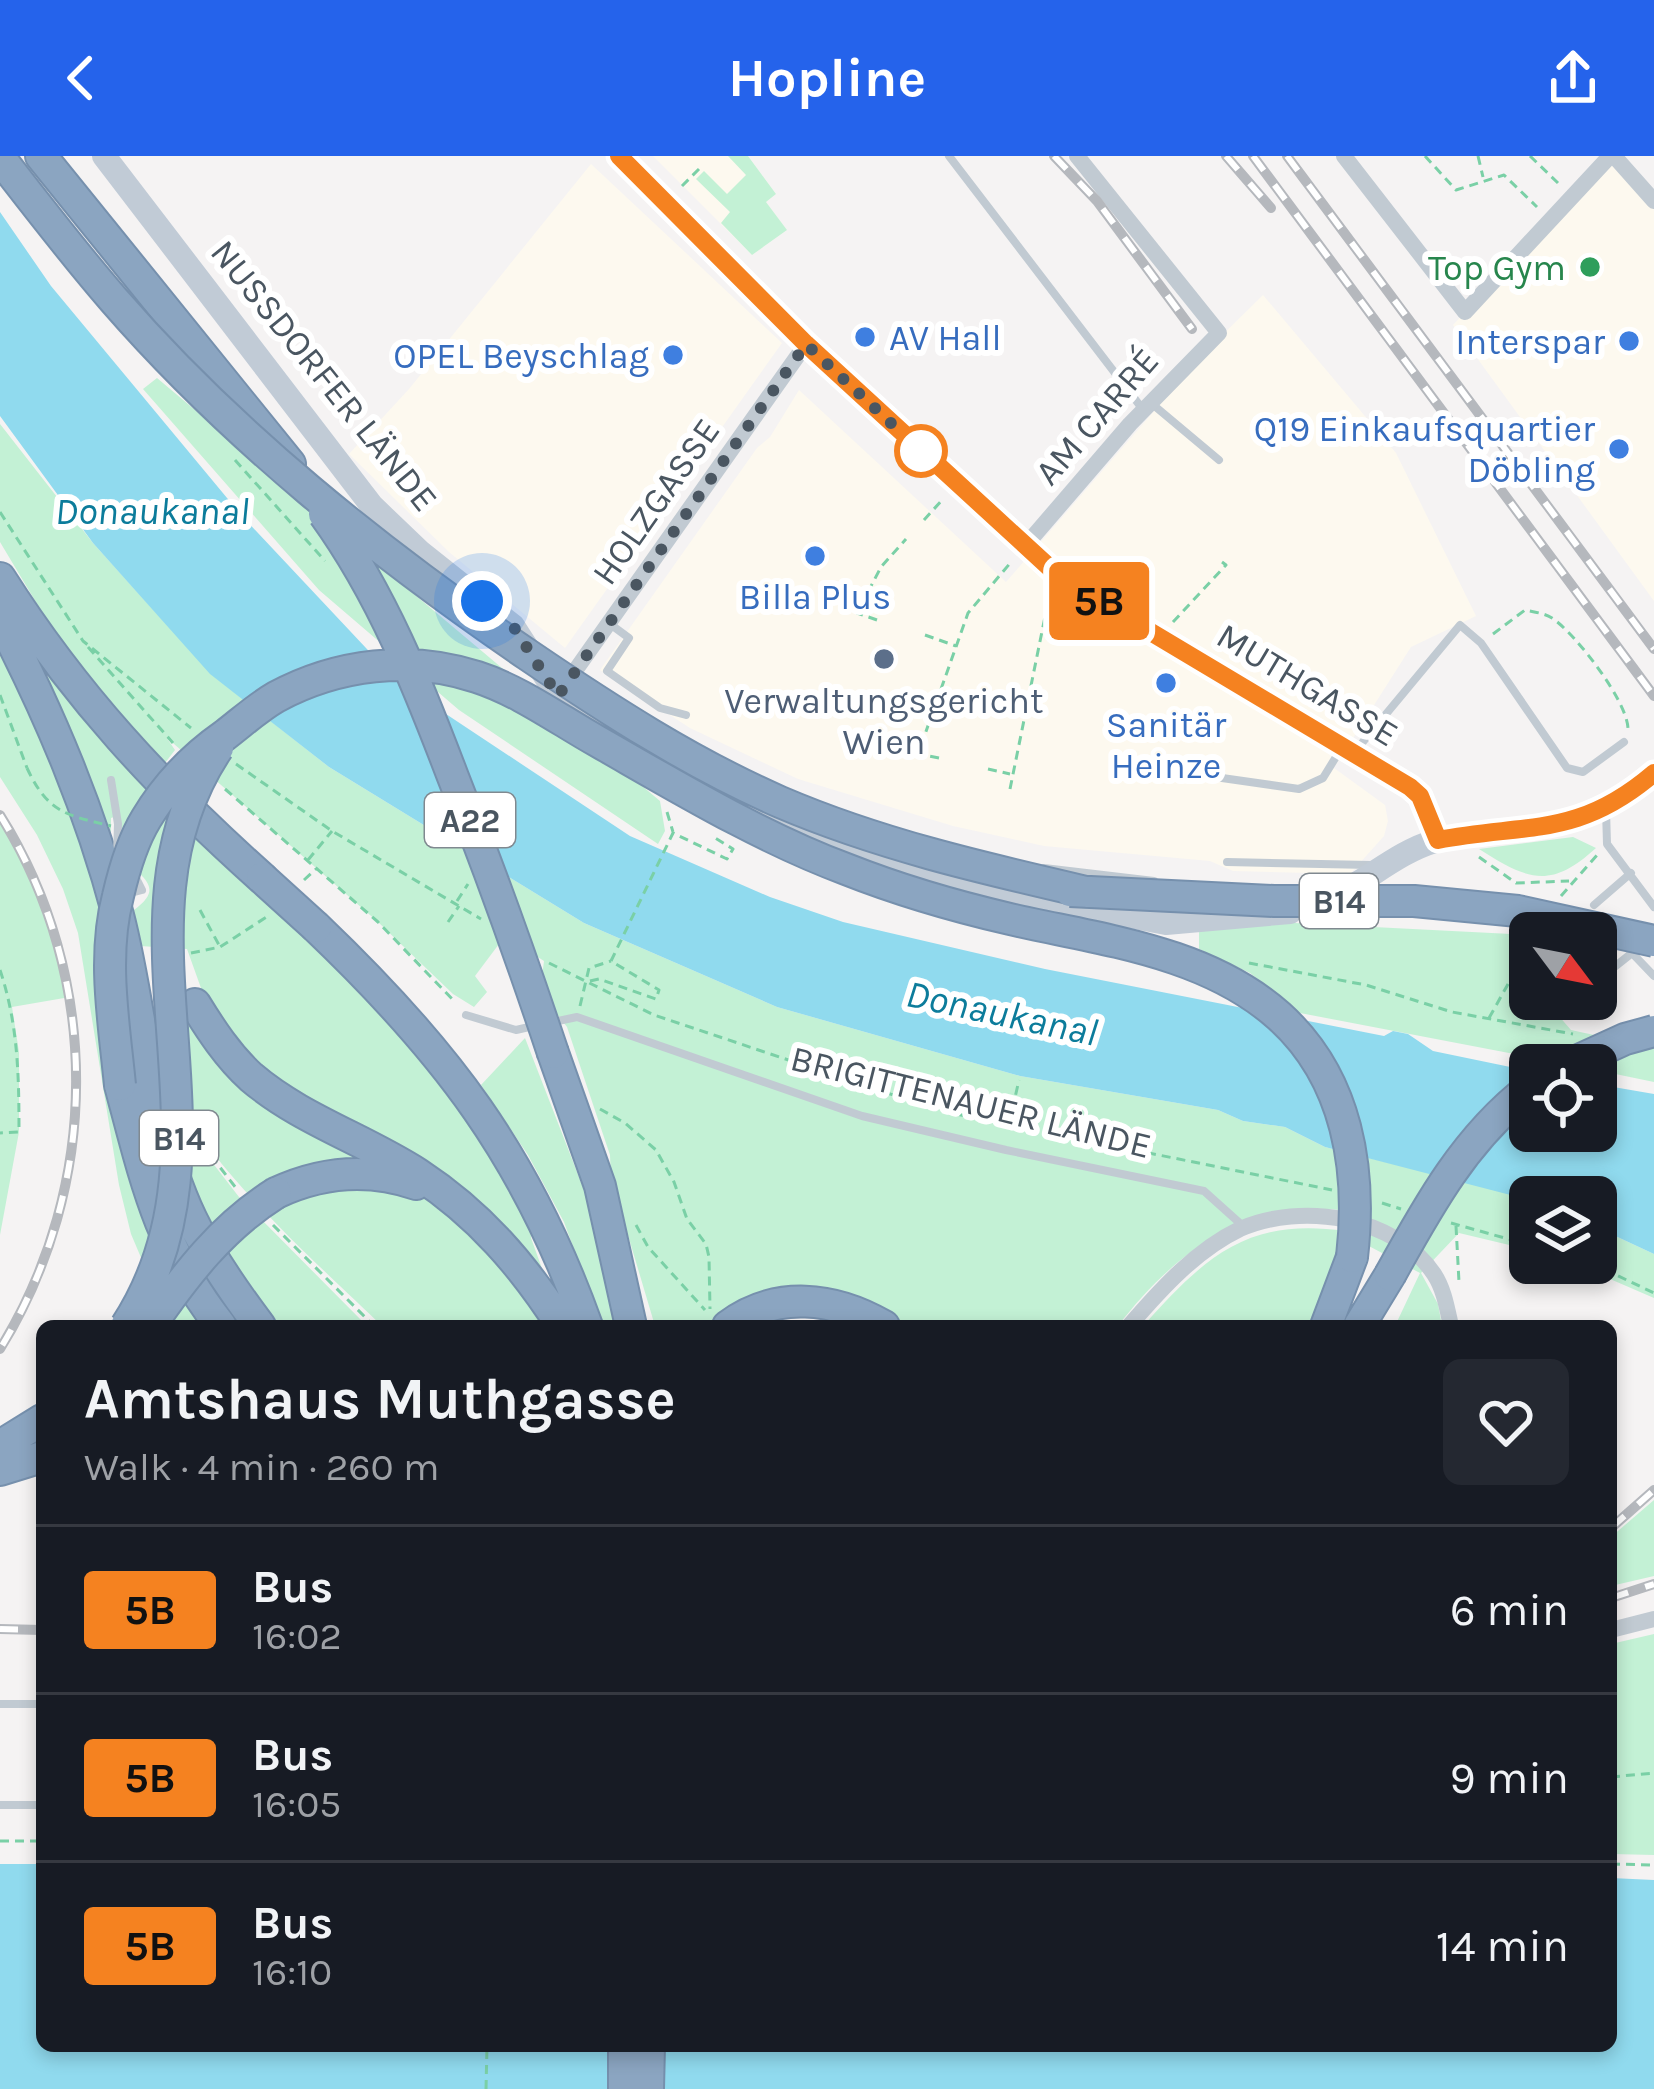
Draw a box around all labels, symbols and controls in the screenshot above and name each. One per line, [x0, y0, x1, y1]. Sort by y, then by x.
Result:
icon: back [48, 45, 114, 111]
icon: share [1540, 45, 1606, 111]
text: Hopline [728, 46, 926, 110]
street label: NUSSDORFER LÄNDE [202, 232, 446, 520]
place label: Top Gym [1428, 247, 1566, 289]
marker: Top Gym [1577, 254, 1603, 280]
place label: AV Hall [889, 317, 1002, 359]
place label: Interspar [1455, 321, 1606, 363]
marker: AV Hall [852, 324, 878, 350]
marker: Interspar [1616, 328, 1642, 354]
place label: OPEL Beyschlag [393, 335, 649, 377]
street label: AM CARRÉ [1025, 339, 1167, 493]
marker: OPEL Beyschlag [660, 342, 686, 368]
place label: Q19 Einkaufsquartier Döbling [1254, 408, 1596, 491]
street label: HOLZGASSE [583, 410, 728, 593]
unlabelled marker [896, 426, 946, 476]
marker: Q19 Einkaufsquartier Döbling [1606, 436, 1632, 462]
water label: Donaukanal [55, 488, 249, 534]
marker: Billa Plus [802, 543, 828, 569]
line badge: 5B [1045, 562, 1153, 640]
your location [452, 571, 512, 631]
place label: Billa Plus [739, 576, 891, 618]
text: 5B [1073, 576, 1125, 626]
street label: MUTHGASSE [1209, 614, 1406, 755]
marker: Verwaltungsgericht Wien [871, 646, 897, 672]
marker: Sanitär Heinze [1153, 670, 1179, 696]
place label: Verwaltungsgericht Wien [724, 680, 1044, 763]
place label: Sanitär Heinze [1106, 704, 1227, 787]
road number: A22 [425, 793, 515, 847]
road number: B14 [1300, 874, 1378, 928]
north arrow [1509, 912, 1617, 1020]
map controls [1509, 912, 1617, 1284]
water label: Donaukanal [902, 970, 1102, 1056]
street label: BRIGITTENAUER LÄNDE [786, 1037, 1155, 1167]
button: locate [1509, 1044, 1617, 1152]
road number: B14 [140, 1111, 218, 1165]
button: layers [1509, 1176, 1617, 1284]
button: heart [1443, 1359, 1569, 1485]
text: Amtshaus Muthgasse [84, 1366, 676, 1432]
text: Walk · 4 min · 260 m [84, 1444, 439, 1490]
text: Bus [252, 1561, 333, 1613]
text: 6 min [1450, 1584, 1569, 1636]
text: 5B [124, 1585, 176, 1635]
text: 16:02 [252, 1613, 342, 1659]
text: Bus [252, 1729, 333, 1781]
text: 9 min [1450, 1752, 1569, 1804]
text: 5B [124, 1753, 176, 1803]
text: 16:05 [252, 1781, 341, 1827]
text: Bus [252, 1897, 333, 1949]
text: 14 min [1436, 1920, 1569, 1972]
text: 5B [124, 1921, 176, 1971]
text: 16:10 [252, 1949, 332, 1995]

